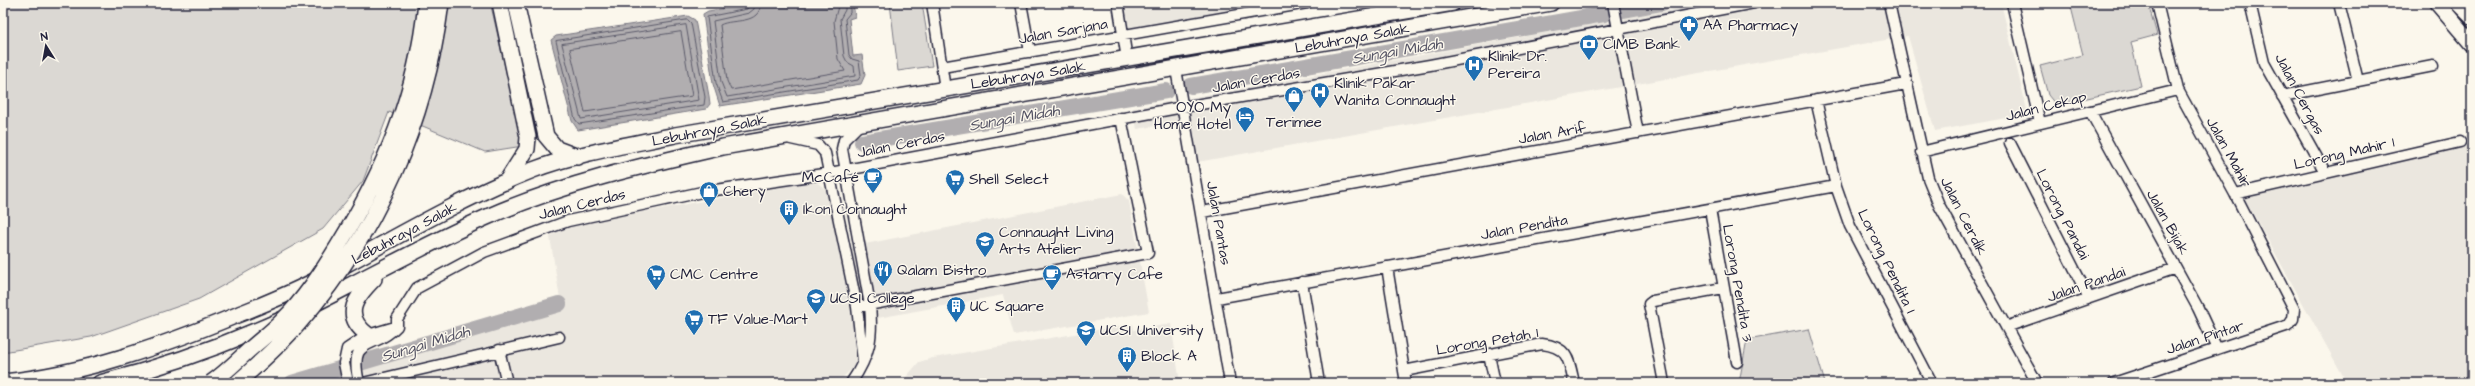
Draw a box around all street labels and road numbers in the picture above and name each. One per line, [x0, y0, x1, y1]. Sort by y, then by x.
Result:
street label: Jalan Sarjana [1017, 13, 1110, 50]
street label: Lebuhraya Salak [1293, 18, 1411, 60]
street label: Jalan Cergas [2269, 50, 2330, 139]
street label: Lebuhraya Salak [969, 56, 1087, 96]
street label: Jalan Cerdas [1210, 62, 1302, 99]
street label: Jalan Cekap [2003, 86, 2089, 127]
street label: Lebuhraya Salak [650, 109, 768, 153]
street label: Jalan Mahir [2201, 113, 2256, 191]
street label: Jalan Arif [1517, 117, 1588, 150]
street label: Jalan Cerdas [855, 126, 947, 163]
street label: Lorong Mahir 1 [2292, 132, 2397, 176]
street label: Lorong Pandai [2030, 165, 2095, 264]
street label: Jalan Cerdik [1935, 173, 1992, 259]
street label: Jalan Pantas [1201, 179, 1236, 267]
street label: Jalan Cerdas [536, 183, 628, 225]
street label: Jalan Bijak [2141, 186, 2194, 259]
street label: Lebuhraya Salak [348, 197, 461, 271]
street label: Lorong Pendita 1 [1851, 206, 1921, 317]
street label: Jalan Pendita [1479, 209, 1570, 245]
street label: Lorong Pendita 3 [1716, 223, 1758, 344]
street label: Jalan Pandai [2044, 261, 2129, 308]
street label: Jalan Pintar [2164, 315, 2247, 360]
street label: Lorong Petah 1 [1434, 322, 1540, 362]

